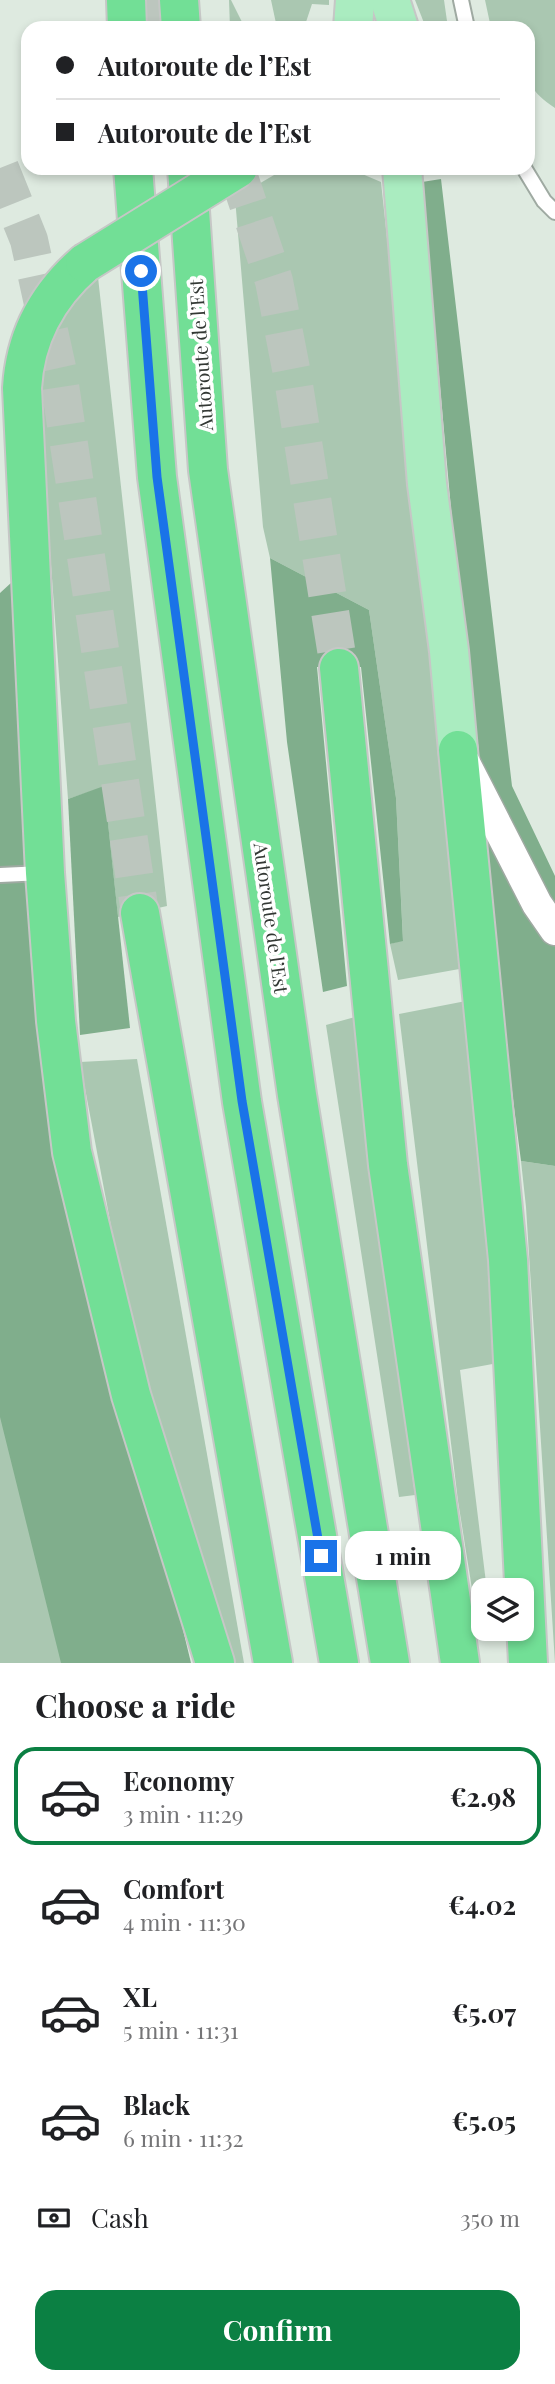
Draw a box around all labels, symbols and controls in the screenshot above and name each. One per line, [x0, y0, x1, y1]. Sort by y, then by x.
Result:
text: Autoroute de l’Est [98, 48, 311, 83]
text: Autoroute de l’Est [98, 115, 311, 150]
route start [125, 255, 157, 287]
street label: Autoroute de l’Est [182, 278, 218, 433]
street label: Autoroute de l’Est [248, 840, 295, 995]
callout: 1 min [346, 1532, 461, 1580]
route end [305, 1540, 337, 1572]
text: 1 min [375, 1540, 431, 1571]
map controls [471, 1578, 534, 1641]
button: layers [471, 1578, 534, 1641]
text: Choose a ride [35, 1683, 236, 1726]
text: Economy [123, 1763, 234, 1798]
icon: car [39, 1765, 102, 1828]
text: €2.98 [450, 1779, 516, 1814]
text: 3 min · 11:29 [123, 1798, 243, 1829]
text: Comfort [123, 1871, 224, 1906]
icon: car [39, 1873, 102, 1936]
text: €4.02 [448, 1887, 516, 1922]
text: 4 min · 11:30 [123, 1906, 246, 1937]
text: XL [123, 1979, 157, 2014]
icon: car [39, 1981, 102, 2044]
text: €5.07 [452, 1995, 516, 2030]
text: 5 min · 11:31 [123, 2014, 238, 2045]
text: Black [123, 2087, 190, 2122]
icon: car [39, 2089, 102, 2152]
text: €5.05 [452, 2103, 516, 2138]
text: 6 min · 11:32 [123, 2122, 244, 2153]
icon: cash [35, 2199, 73, 2237]
text: Cash [91, 2200, 149, 2235]
text: 350 m [460, 2202, 520, 2233]
button: Confirm [35, 2290, 520, 2370]

